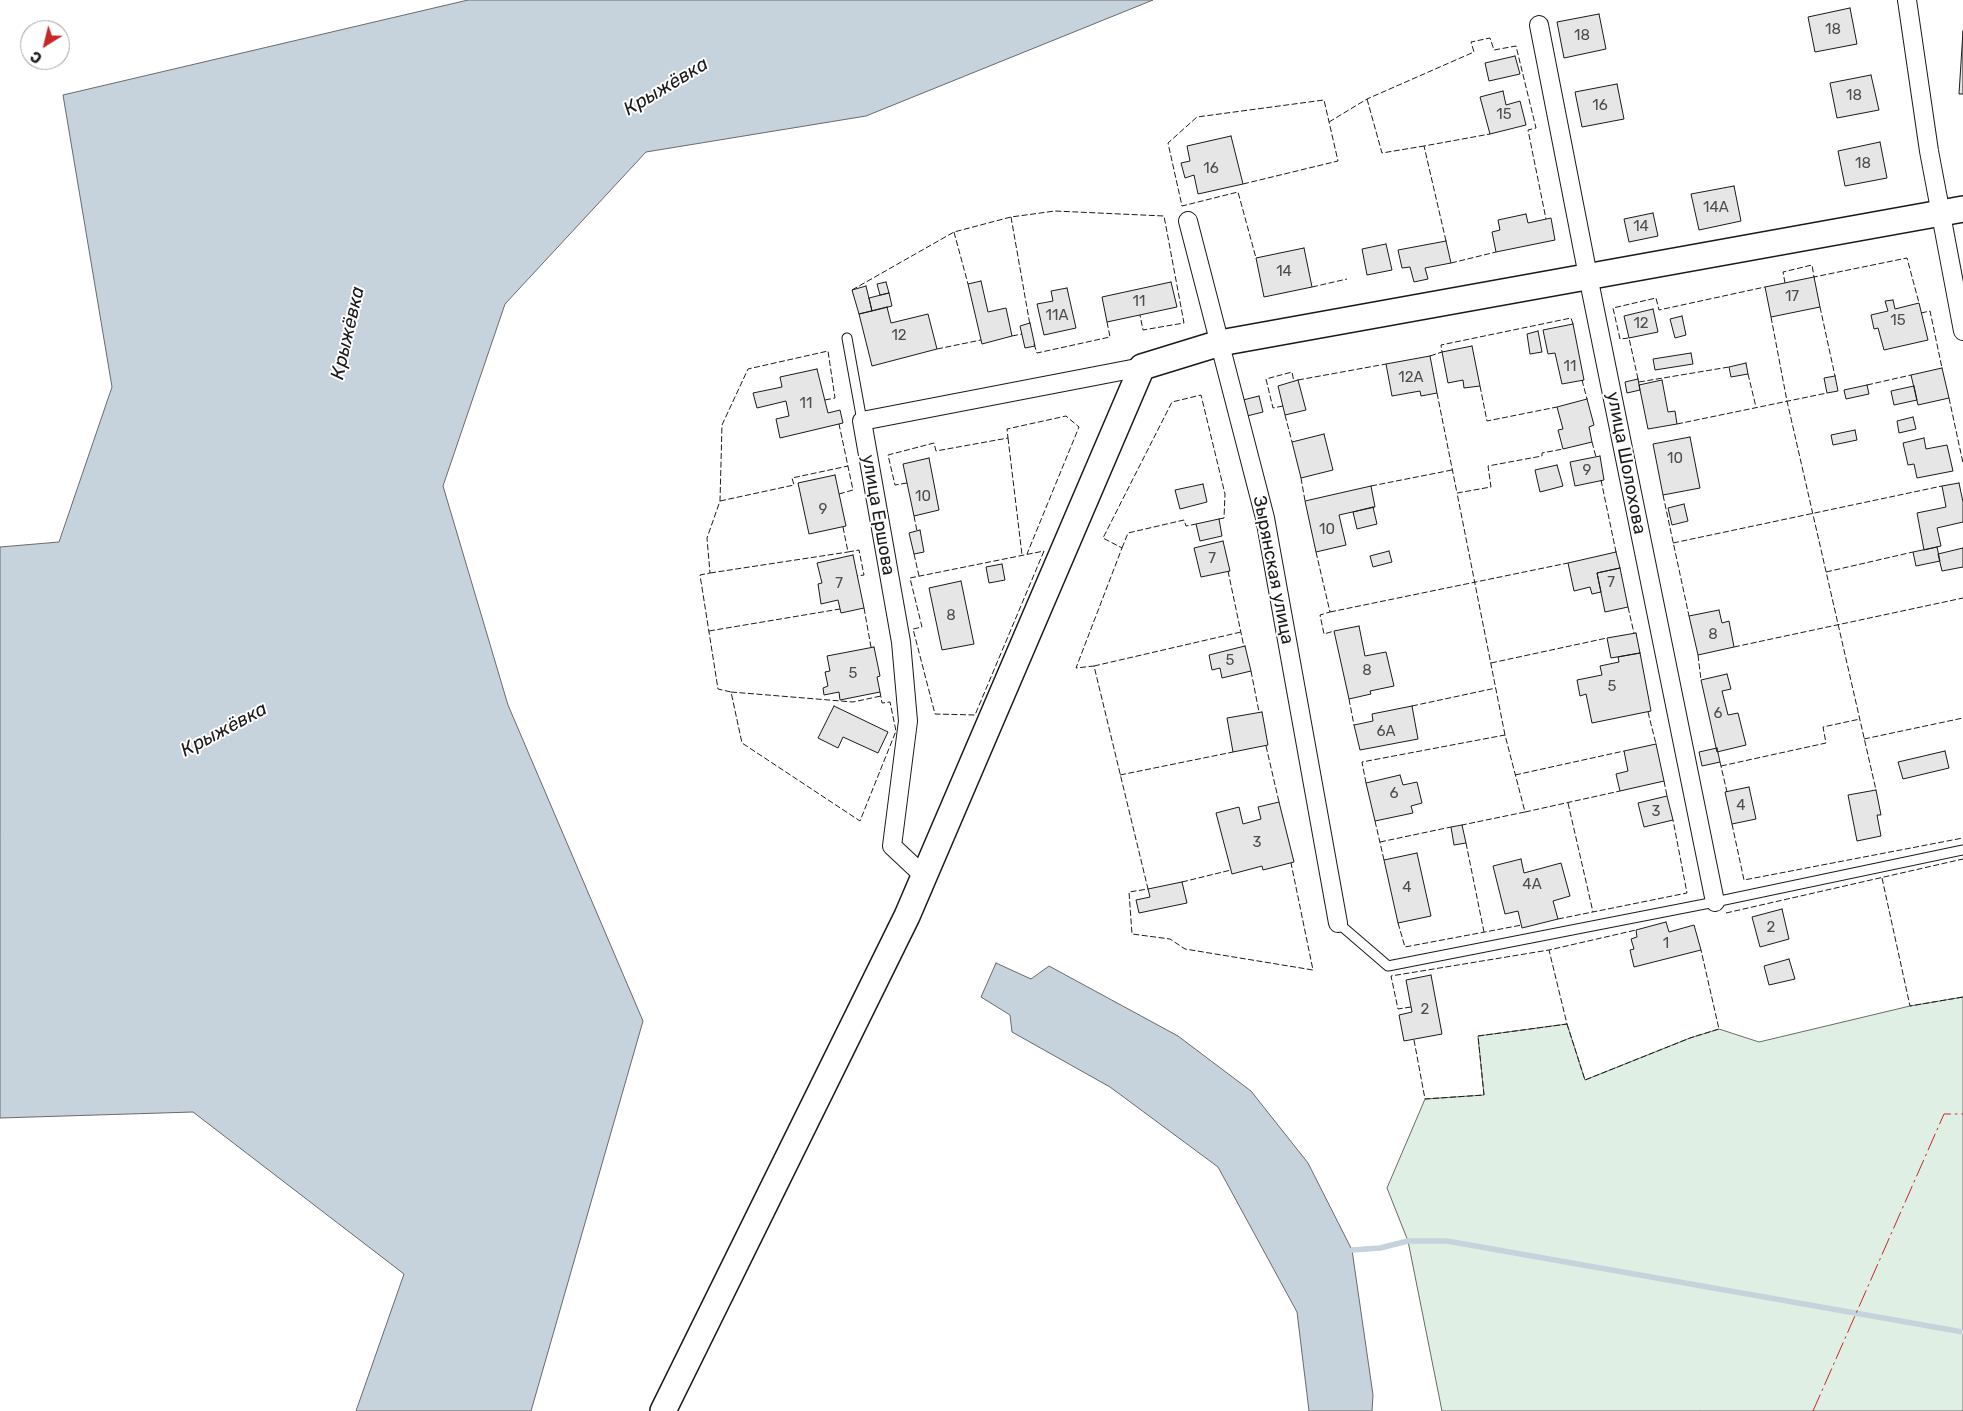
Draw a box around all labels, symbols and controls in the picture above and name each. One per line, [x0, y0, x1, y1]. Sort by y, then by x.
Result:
north arrow [20, 20, 70, 70]
house number: 18 [1825, 21, 1841, 39]
house number: 18 [1574, 27, 1590, 45]
text: С [28, 47, 45, 67]
water label: Крыжёвка [619, 53, 713, 121]
house number: 18 [1846, 87, 1862, 105]
house number: 16 [1592, 97, 1608, 115]
house number: 15 [1496, 106, 1512, 124]
house number: 18 [1855, 155, 1871, 173]
house number: 16 [1203, 160, 1219, 178]
house number: 14А [1703, 199, 1729, 217]
house number: 14 [1633, 218, 1649, 236]
house number: 14 [1276, 263, 1292, 281]
water label: Крыжёвка [326, 284, 370, 382]
house number: 17 [1785, 288, 1799, 306]
house number: 11 [1133, 293, 1145, 311]
house number: 11А [1046, 307, 1068, 325]
house number: 15 [1890, 312, 1906, 330]
house number: 12 [1633, 315, 1649, 333]
house number: 12 [891, 327, 907, 345]
house number: 11 [1564, 358, 1576, 376]
house number: 12А [1398, 369, 1424, 387]
street label: улица Шолохова [1602, 390, 1650, 536]
house number: 11 [800, 395, 812, 413]
house number: 10 [1667, 450, 1683, 468]
street label: улица Ершова [857, 453, 899, 577]
house number: 9 [1583, 462, 1591, 480]
house number: 10 [915, 488, 931, 506]
street label: Зырянская улица [1248, 494, 1298, 646]
house number: 9 [819, 501, 827, 519]
house number: 10 [1319, 521, 1335, 539]
house number: 7 [1208, 550, 1216, 568]
house number: 7 [1607, 574, 1615, 592]
house number: 7 [835, 575, 843, 593]
house number: 8 [946, 607, 956, 625]
house number: 8 [1708, 626, 1718, 644]
house number: 5 [1226, 652, 1234, 670]
house number: 8 [1362, 662, 1372, 680]
house number: 5 [849, 665, 857, 683]
house number: 5 [1608, 678, 1616, 696]
water label: Крыжёвка [177, 698, 271, 762]
house number: 6 [1713, 705, 1723, 723]
house number: 6А [1376, 723, 1396, 741]
house number: 6 [1389, 785, 1399, 803]
house number: 4 [1736, 797, 1746, 815]
house number: 3 [1651, 803, 1661, 821]
house number: 3 [1252, 834, 1262, 852]
house number: 4А [1522, 876, 1542, 894]
house number: 4 [1402, 879, 1412, 897]
house number: 2 [1767, 919, 1775, 937]
house number: 1 [1663, 935, 1669, 953]
house number: 2 [1421, 1001, 1429, 1019]

